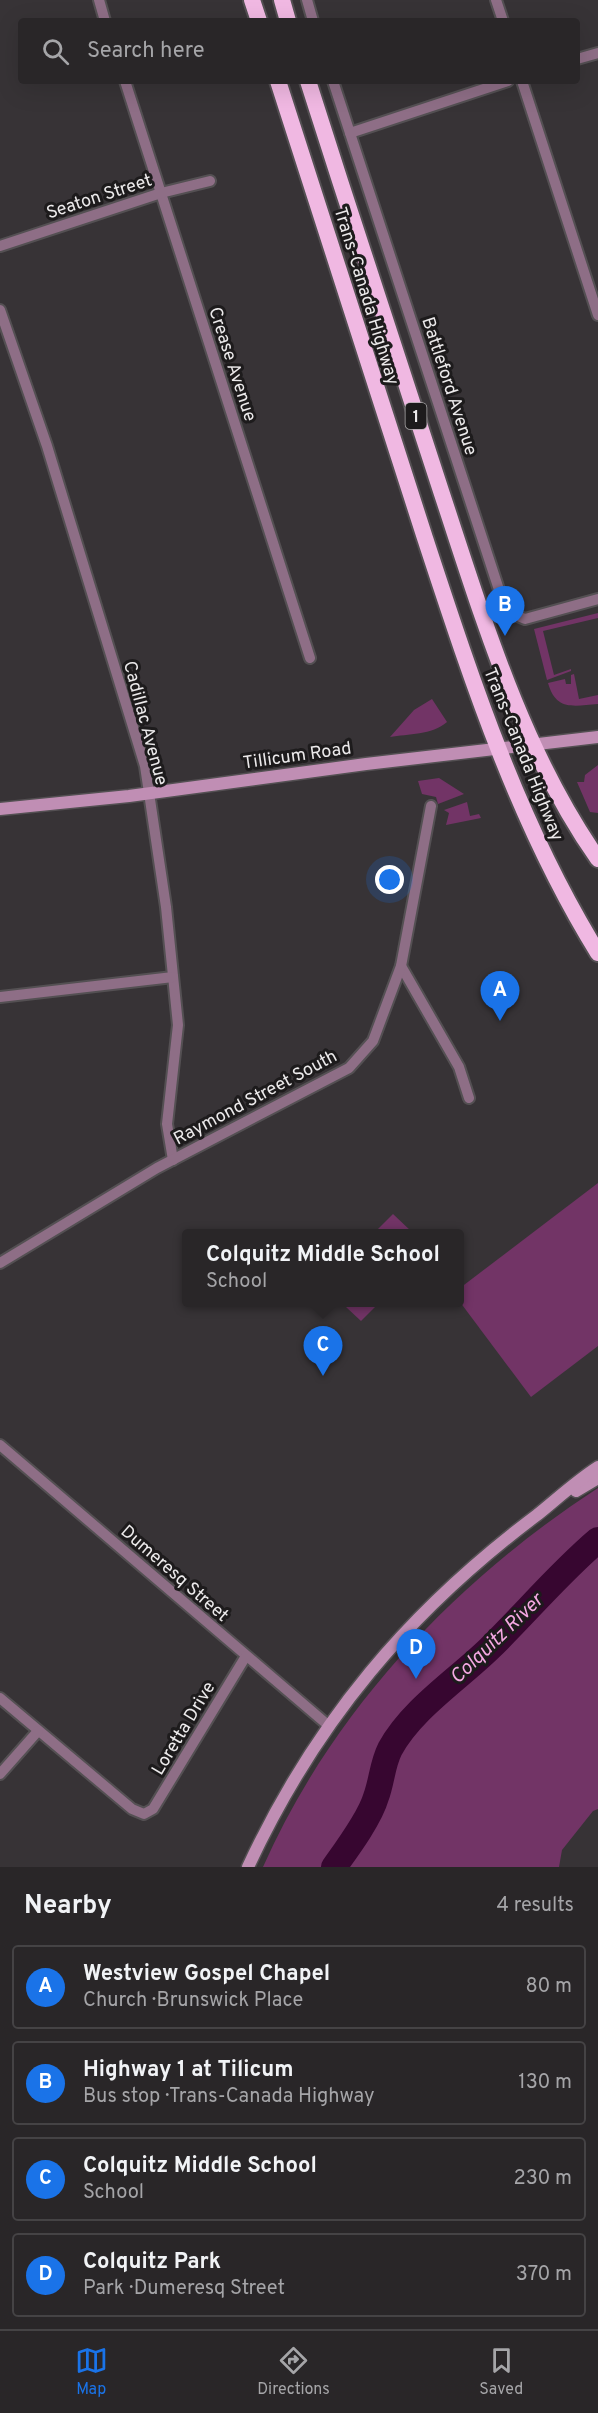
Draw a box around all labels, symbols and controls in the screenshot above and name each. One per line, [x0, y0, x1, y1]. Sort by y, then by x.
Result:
search box [18, 18, 580, 84]
icon: search [39, 35, 72, 68]
text: Search here [87, 38, 205, 65]
street label: Seaton Street [44, 170, 155, 225]
street label: Trans-Canada Highway [328, 205, 404, 388]
street label: Crease Avenue [202, 304, 261, 425]
street label: Battleford Avenue [415, 314, 482, 459]
road number: 1 [406, 403, 426, 429]
pin: B [486, 586, 524, 636]
street label: Cadillac Avenue [117, 659, 172, 788]
street label: Trans-Canada Highway [477, 664, 568, 845]
street label: Tillicum Road [241, 737, 353, 775]
your location [375, 865, 404, 894]
pin: A [480, 972, 520, 1021]
street label: Raymond Street South [170, 1045, 342, 1151]
popup [182, 1229, 464, 1307]
text: Colquitz Middle School [206, 1242, 440, 1269]
text: School [206, 1269, 267, 1295]
pin: C [304, 1326, 342, 1376]
street label: Dumeresq Street [115, 1521, 233, 1627]
water label: Colquitz River [445, 1587, 551, 1691]
pin: D [396, 1630, 436, 1679]
street label: Loretta Drive [147, 1678, 221, 1780]
text: Nearby [24, 1890, 112, 1923]
text: 4 results [497, 1893, 574, 1919]
text: Westview Gospel Chapel [83, 1961, 330, 1988]
text: A [38, 1974, 53, 2000]
text: 80 m [526, 1974, 572, 2000]
text: Church · Brunswick Place [83, 1988, 303, 2014]
text: Highway 1 at Tilicum [83, 2057, 294, 2084]
text: B [39, 2070, 52, 2096]
text: 130 m [518, 2070, 572, 2096]
text: Bus stop · Trans-Canada Highway [83, 2084, 375, 2110]
text: Colquitz Middle School [83, 2153, 317, 2180]
text: C [39, 2166, 52, 2192]
text: 230 m [513, 2166, 572, 2192]
text: School [83, 2180, 144, 2206]
text: Colquitz Park [83, 2249, 221, 2276]
text: D [38, 2262, 53, 2288]
text: 370 m [516, 2262, 572, 2288]
text: Park · Dumeresq Street [83, 2276, 285, 2302]
tab: Map [75, 2344, 108, 2400]
tab: Directions [257, 2344, 330, 2400]
tab: Saved [479, 2344, 523, 2400]

